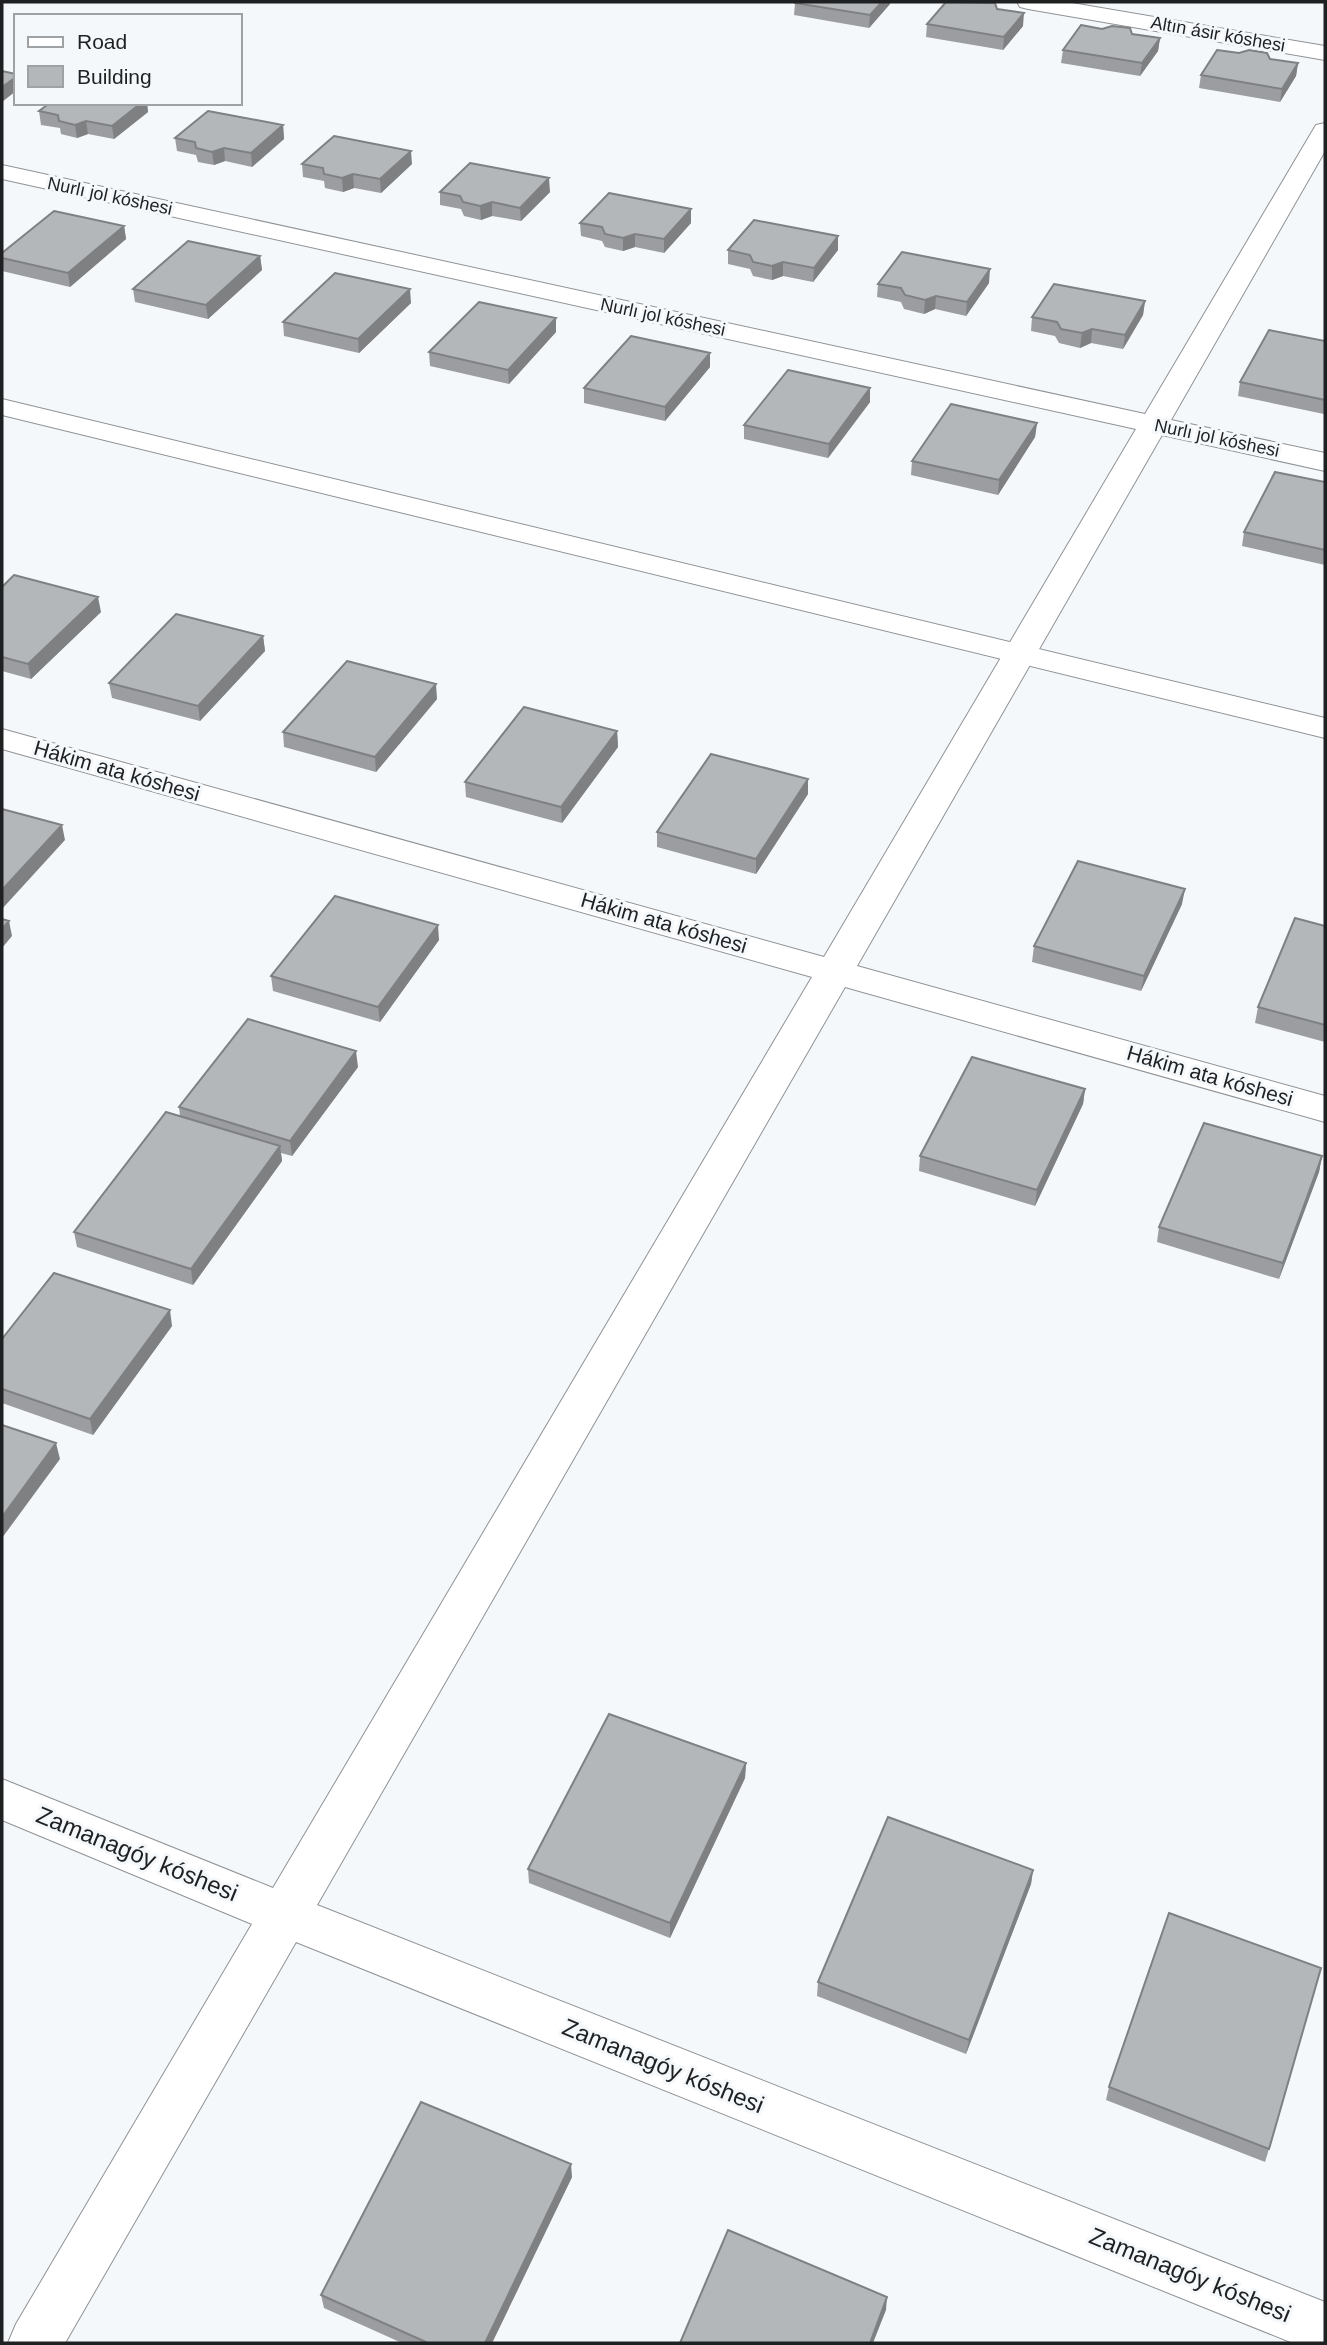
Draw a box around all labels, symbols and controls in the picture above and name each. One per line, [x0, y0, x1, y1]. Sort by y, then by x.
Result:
street label: Altın ásir kóshesi [1149, 12, 1287, 56]
legend [14, 14, 242, 105]
text: Road [77, 30, 127, 53]
text: Building [77, 65, 152, 88]
street label: Nurlı jol kóshesi [46, 173, 174, 219]
street label: Nurlı jol kóshesi [599, 294, 727, 340]
street label: Nurlı jol kóshesi [1153, 415, 1281, 461]
street label: Hákim ata kóshesi [32, 736, 203, 805]
street label: Hákim ata kóshesi [579, 888, 750, 957]
street label: Hákim ata kóshesi [1125, 1041, 1296, 1110]
street label: Zamanagóy kóshesi [33, 1801, 242, 1906]
street label: Zamanagóy kóshesi [559, 2013, 768, 2118]
street label: Zamanagóy kóshesi [1086, 2222, 1295, 2327]

